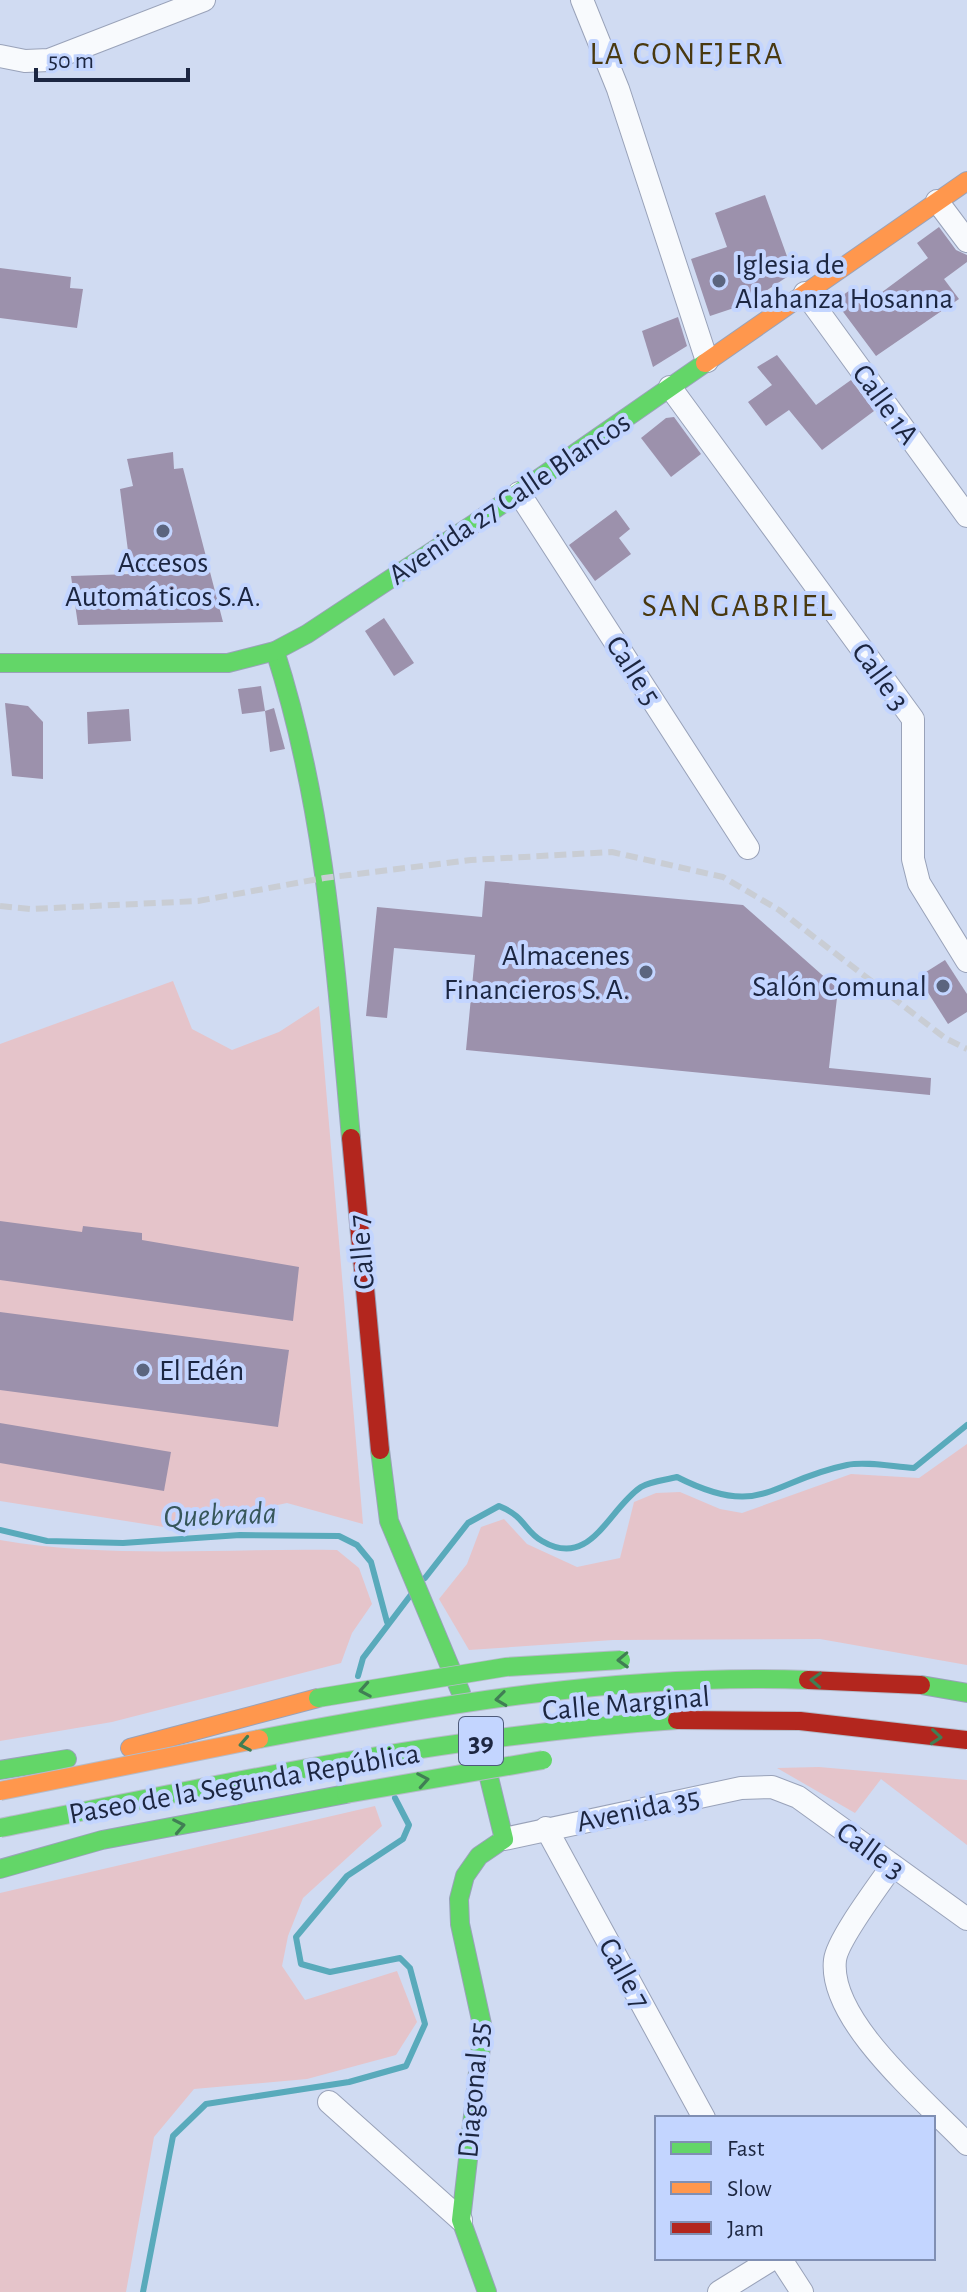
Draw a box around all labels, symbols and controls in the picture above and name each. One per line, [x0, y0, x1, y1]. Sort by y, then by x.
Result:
scale bar [36, 32, 188, 82]
district label: LA CONEJERA [590, 38, 784, 70]
text: 50 m [48, 49, 94, 73]
place label: Iglesia de Alahanza Hosanna [735, 250, 953, 314]
marker: Iglesia de Alahanza Hosanna [710, 272, 728, 290]
street label: Calle 1A [846, 359, 924, 450]
street label: Avenida 27 Calle Blancos [383, 407, 636, 591]
marker: Accesos Automáticos S.A. [154, 522, 172, 540]
place label: Accesos Automáticos S.A. [65, 548, 261, 612]
district label: SAN GABRIEL [642, 590, 834, 622]
street label: Calle 5 [600, 631, 666, 710]
street label: Calle 3 [846, 637, 914, 716]
place label: Almacenes Financieros S. A. [444, 941, 630, 1005]
marker: Almacenes Financieros S. A. [637, 963, 655, 981]
place label: Salón Comunal [752, 972, 927, 1002]
marker: Salón Comunal [934, 977, 952, 995]
street label: Calle 7 [344, 1213, 380, 1291]
place label: El Edén [159, 1356, 244, 1386]
marker: El Edén [134, 1361, 152, 1379]
water label: Quebrada [163, 1497, 277, 1533]
one-way arrow [616, 1652, 629, 1669]
one-way arrow [809, 1672, 822, 1689]
one-way arrow [358, 1680, 371, 1697]
street label: Calle Marginal [541, 1682, 711, 1726]
one-way arrow [494, 1690, 507, 1707]
road number: 39 [459, 1717, 503, 1765]
one-way arrow [930, 1729, 943, 1746]
one-way arrow [238, 1734, 251, 1751]
street label: Paseo de la Segunda República [67, 1738, 422, 1830]
one-way arrow [416, 1772, 430, 1789]
street label: Avenida 35 [574, 1782, 702, 1838]
street label: Calle 3 [831, 1817, 910, 1885]
one-way arrow [172, 1819, 186, 1836]
street label: Calle 7 [593, 1933, 656, 2014]
street label: Diagonal 35 [453, 2021, 495, 2159]
legend [655, 2116, 935, 2260]
text: Fast [727, 2137, 765, 2161]
text: Slow [727, 2177, 772, 2201]
text: Jam [727, 2217, 764, 2241]

